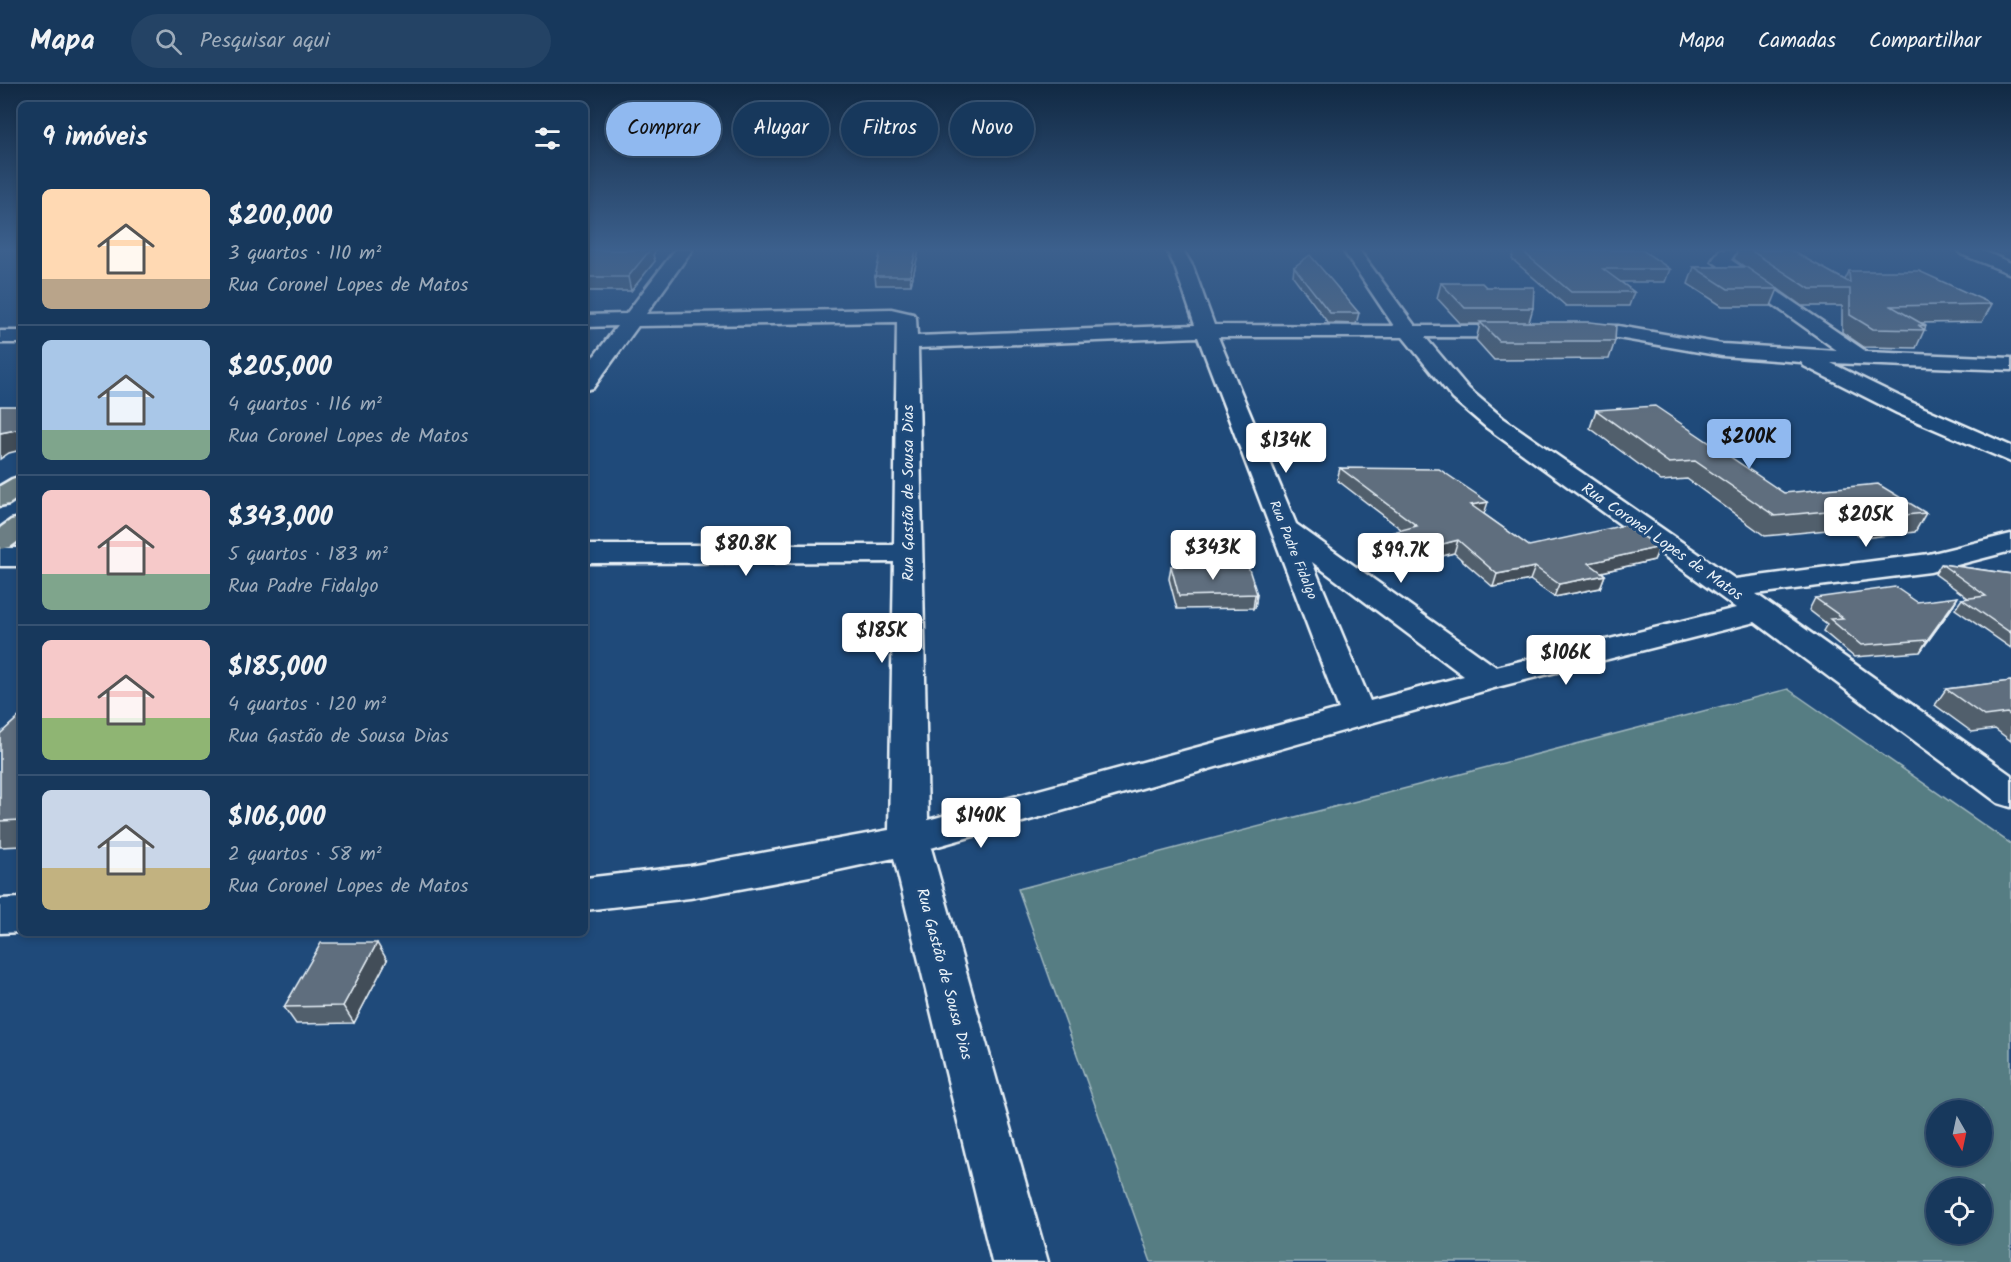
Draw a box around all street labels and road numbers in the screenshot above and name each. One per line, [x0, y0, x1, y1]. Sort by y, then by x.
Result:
street label: Rua Gastão de Sousa Dias [896, 404, 921, 581]
street label: Rua Coronel Lopes de Matos [1576, 477, 1748, 608]
street label: Rua Padre Fidalgo [1263, 497, 1323, 603]
street label: Rua Gastão de Sousa Dias [909, 885, 979, 1063]

